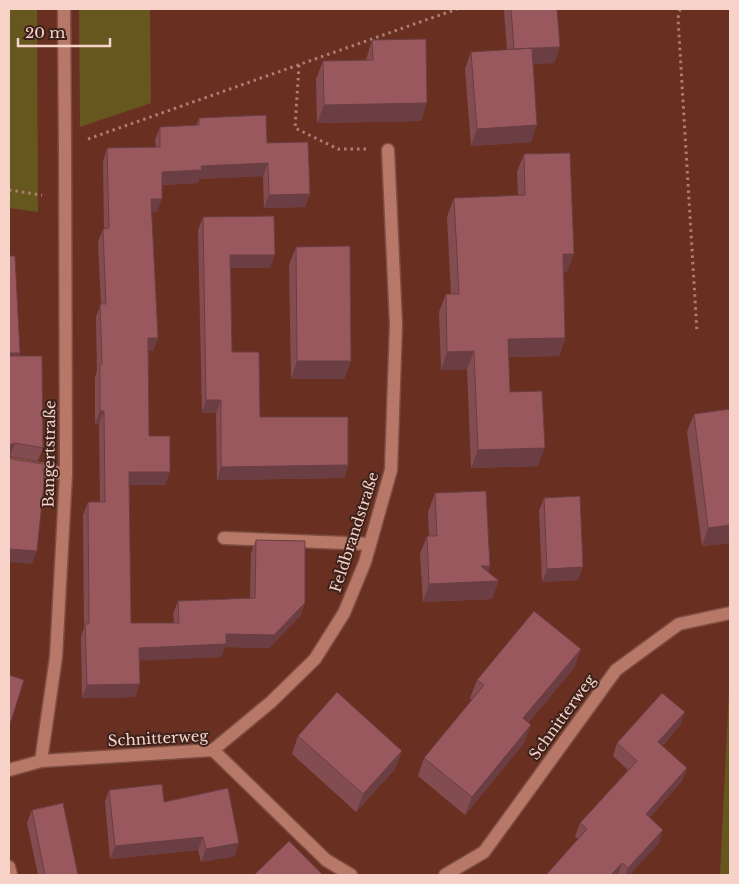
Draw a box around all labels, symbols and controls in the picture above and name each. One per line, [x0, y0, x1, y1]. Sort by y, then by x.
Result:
scale bar [18, 15, 110, 47]
text: 20 m [25, 23, 65, 42]
street label: Bangertstraße [39, 400, 59, 508]
street label: Feldbrandstraße [326, 469, 382, 595]
street label: Schnitterweg [525, 670, 600, 763]
street label: Schnitterweg [107, 726, 210, 750]

